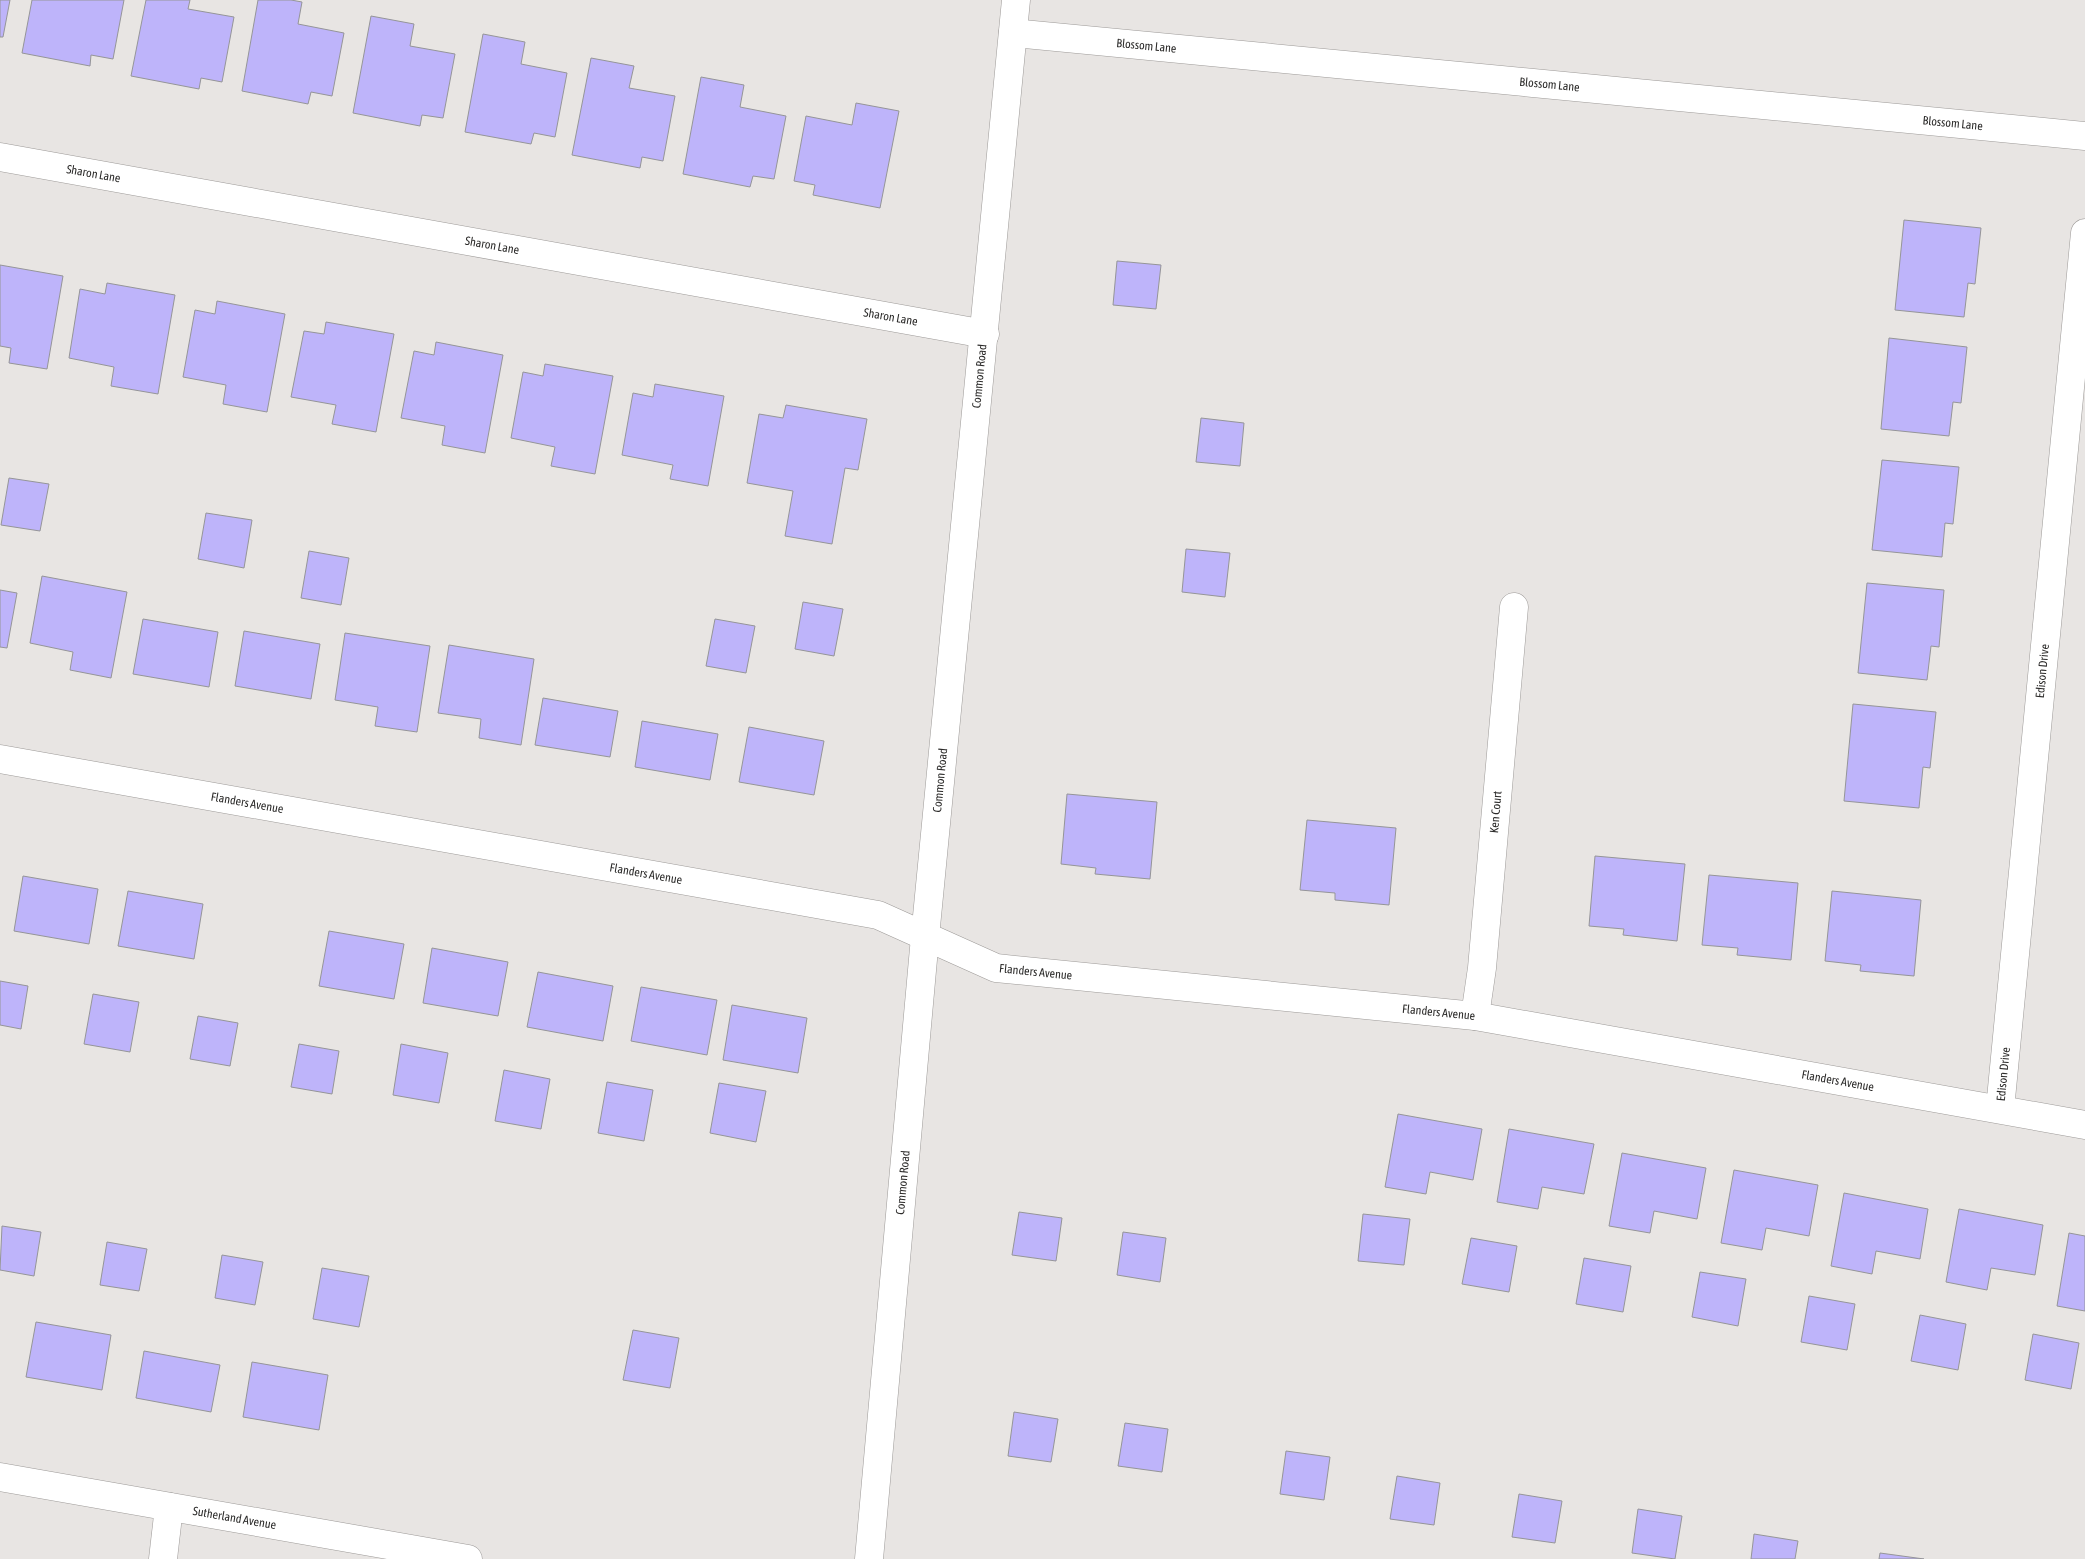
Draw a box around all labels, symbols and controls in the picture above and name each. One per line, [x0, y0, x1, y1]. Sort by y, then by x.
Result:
street label: Blossom Lane [1116, 36, 1177, 56]
street label: Blossom Lane [1519, 75, 1580, 94]
street label: Blossom Lane [1922, 113, 1983, 133]
street label: Sharon Lane [65, 162, 122, 186]
street label: Sharon Lane [464, 234, 520, 257]
street label: Sharon Lane [863, 305, 919, 329]
street label: Common Road [969, 343, 990, 409]
street label: Edison Drive [2033, 643, 2052, 699]
street label: Common Road [930, 748, 950, 813]
street label: Flanders Avenue [210, 790, 284, 816]
street label: Ken Court [1487, 790, 1505, 834]
street label: Flanders Avenue [609, 860, 683, 887]
street label: Flanders Avenue [999, 961, 1073, 983]
street label: Flanders Avenue [1402, 1002, 1476, 1023]
street label: Edison Drive [1994, 1046, 2013, 1102]
street label: Flanders Avenue [1800, 1067, 1875, 1094]
street label: Common Road [893, 1150, 913, 1215]
street label: Sutherland Avenue [192, 1504, 277, 1532]

